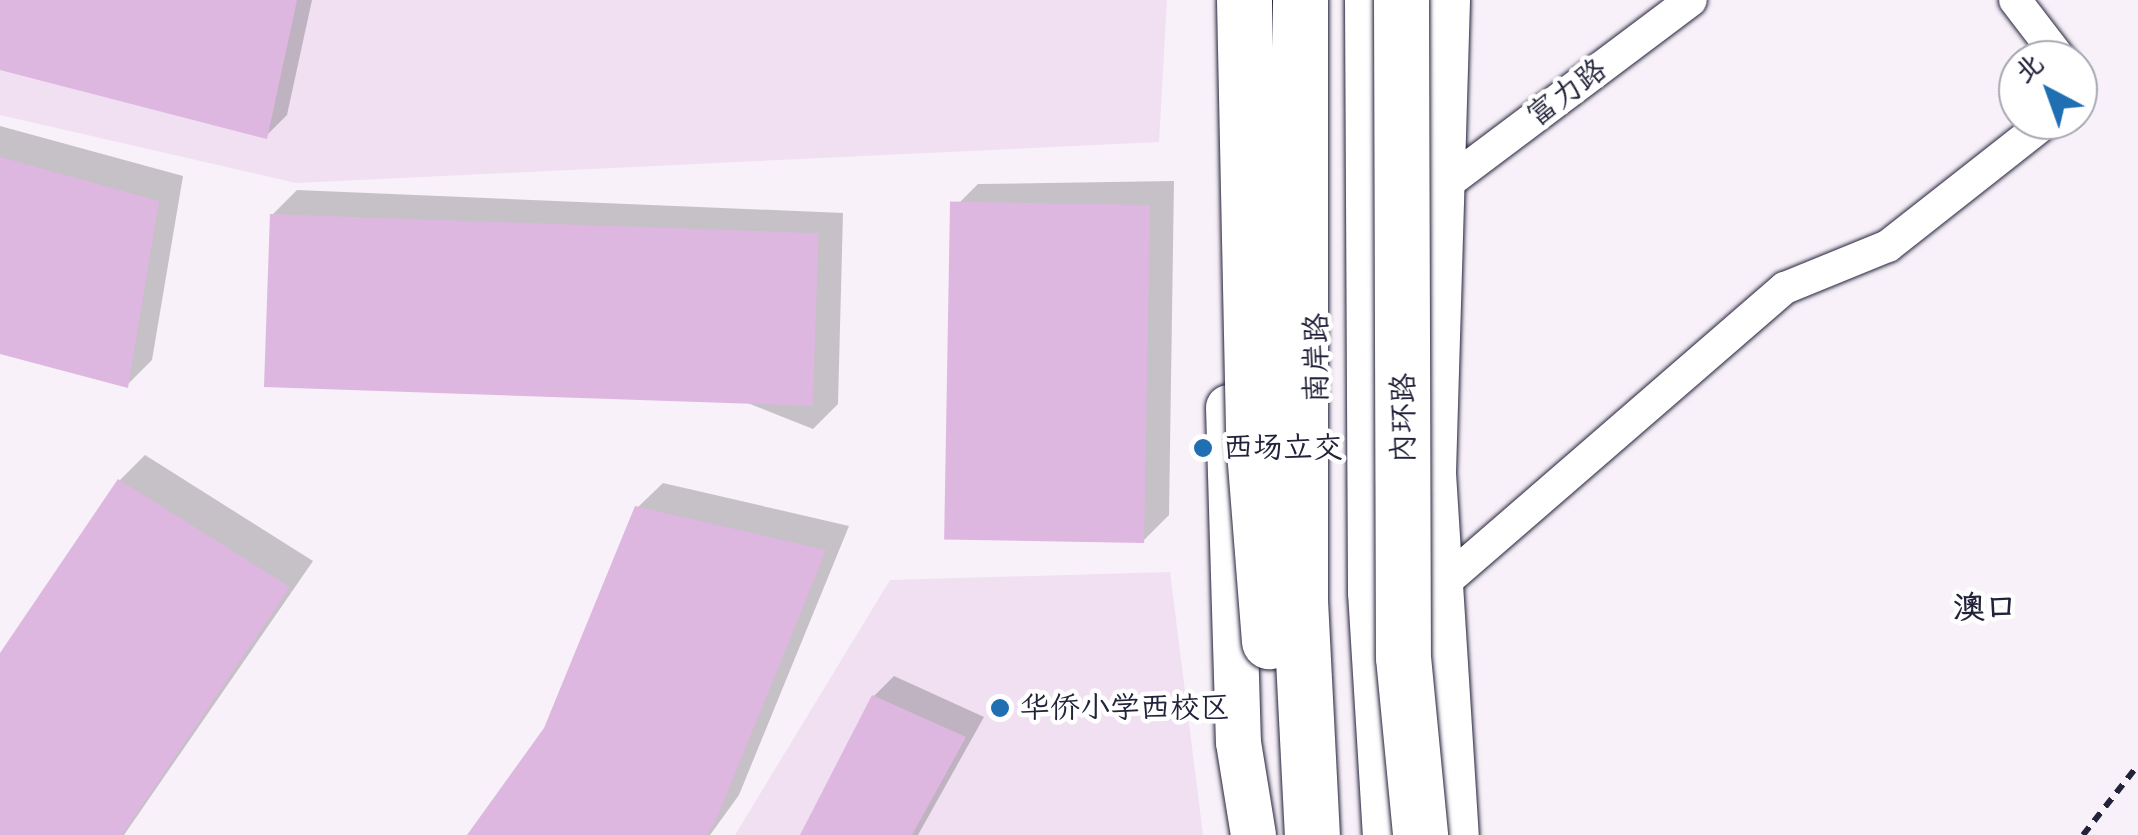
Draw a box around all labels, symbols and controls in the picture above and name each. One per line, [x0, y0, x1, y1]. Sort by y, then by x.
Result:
north arrow [1998, 40, 2098, 140]
text: 北 [2006, 45, 2053, 92]
street label: 富力路 [1520, 52, 1614, 134]
street label: 南岸路 [1299, 313, 1335, 403]
street label: 内环路 [1386, 373, 1422, 463]
place label: 西场立交 [1223, 430, 1343, 466]
marker: 西场立交 [1192, 437, 1214, 459]
district label: 澳口 [1953, 590, 2017, 628]
place label: 华侨小学西校区 [1020, 690, 1230, 726]
marker: 华侨小学西校区 [989, 697, 1011, 719]

